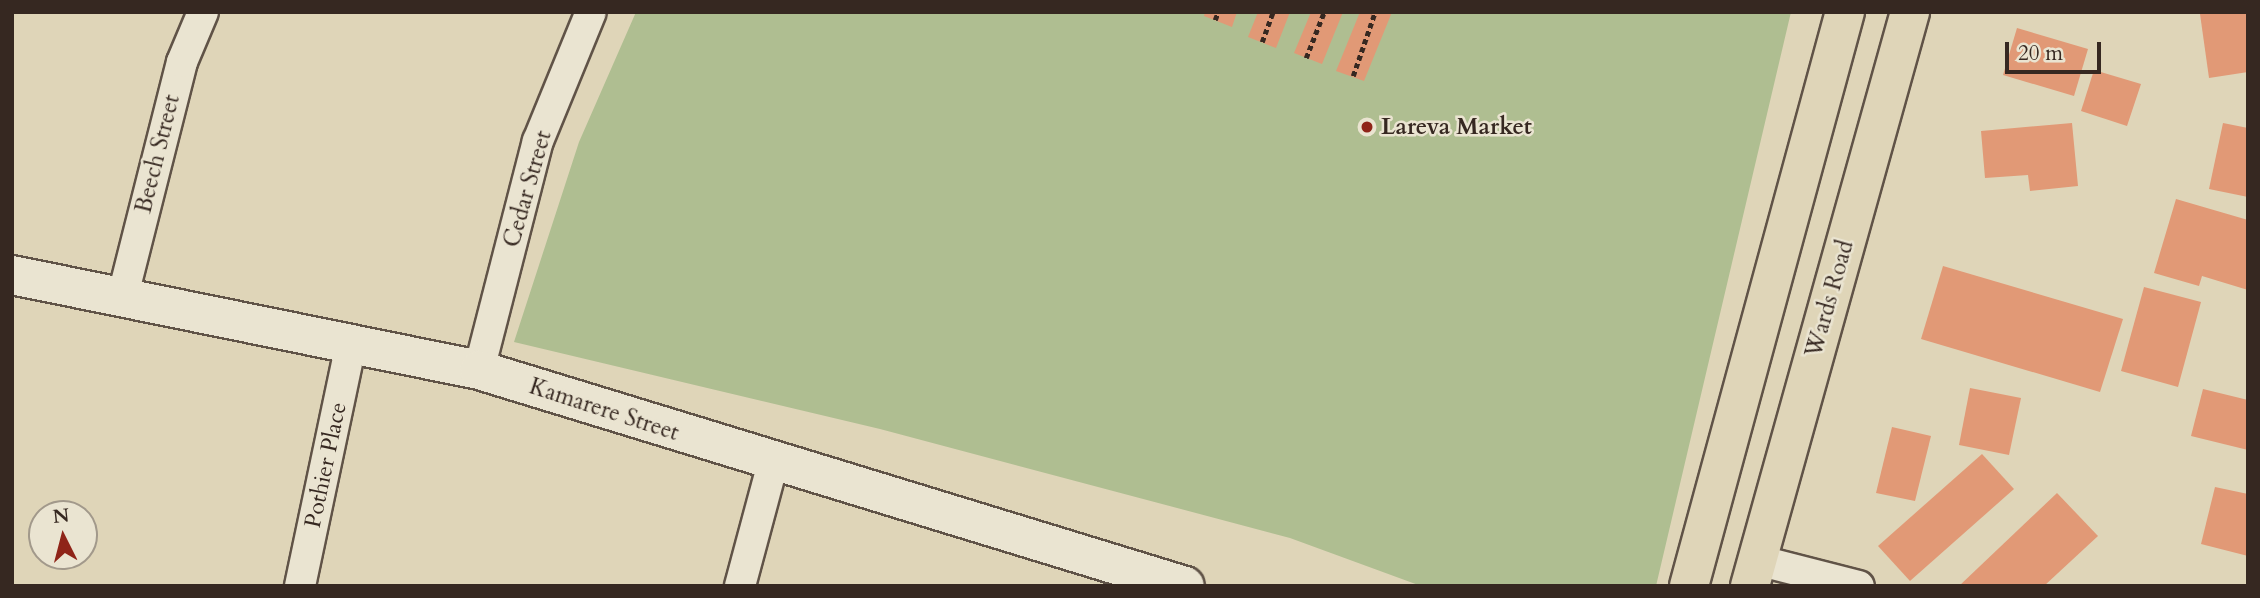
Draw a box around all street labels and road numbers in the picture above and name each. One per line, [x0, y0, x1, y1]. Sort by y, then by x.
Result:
street label: Beech Street [130, 92, 186, 216]
street label: Cedar Street [498, 127, 558, 251]
street label: Wards Road [1800, 237, 1860, 361]
street label: Kamarere Street [526, 373, 682, 447]
street label: Pothier Place [299, 400, 353, 530]

